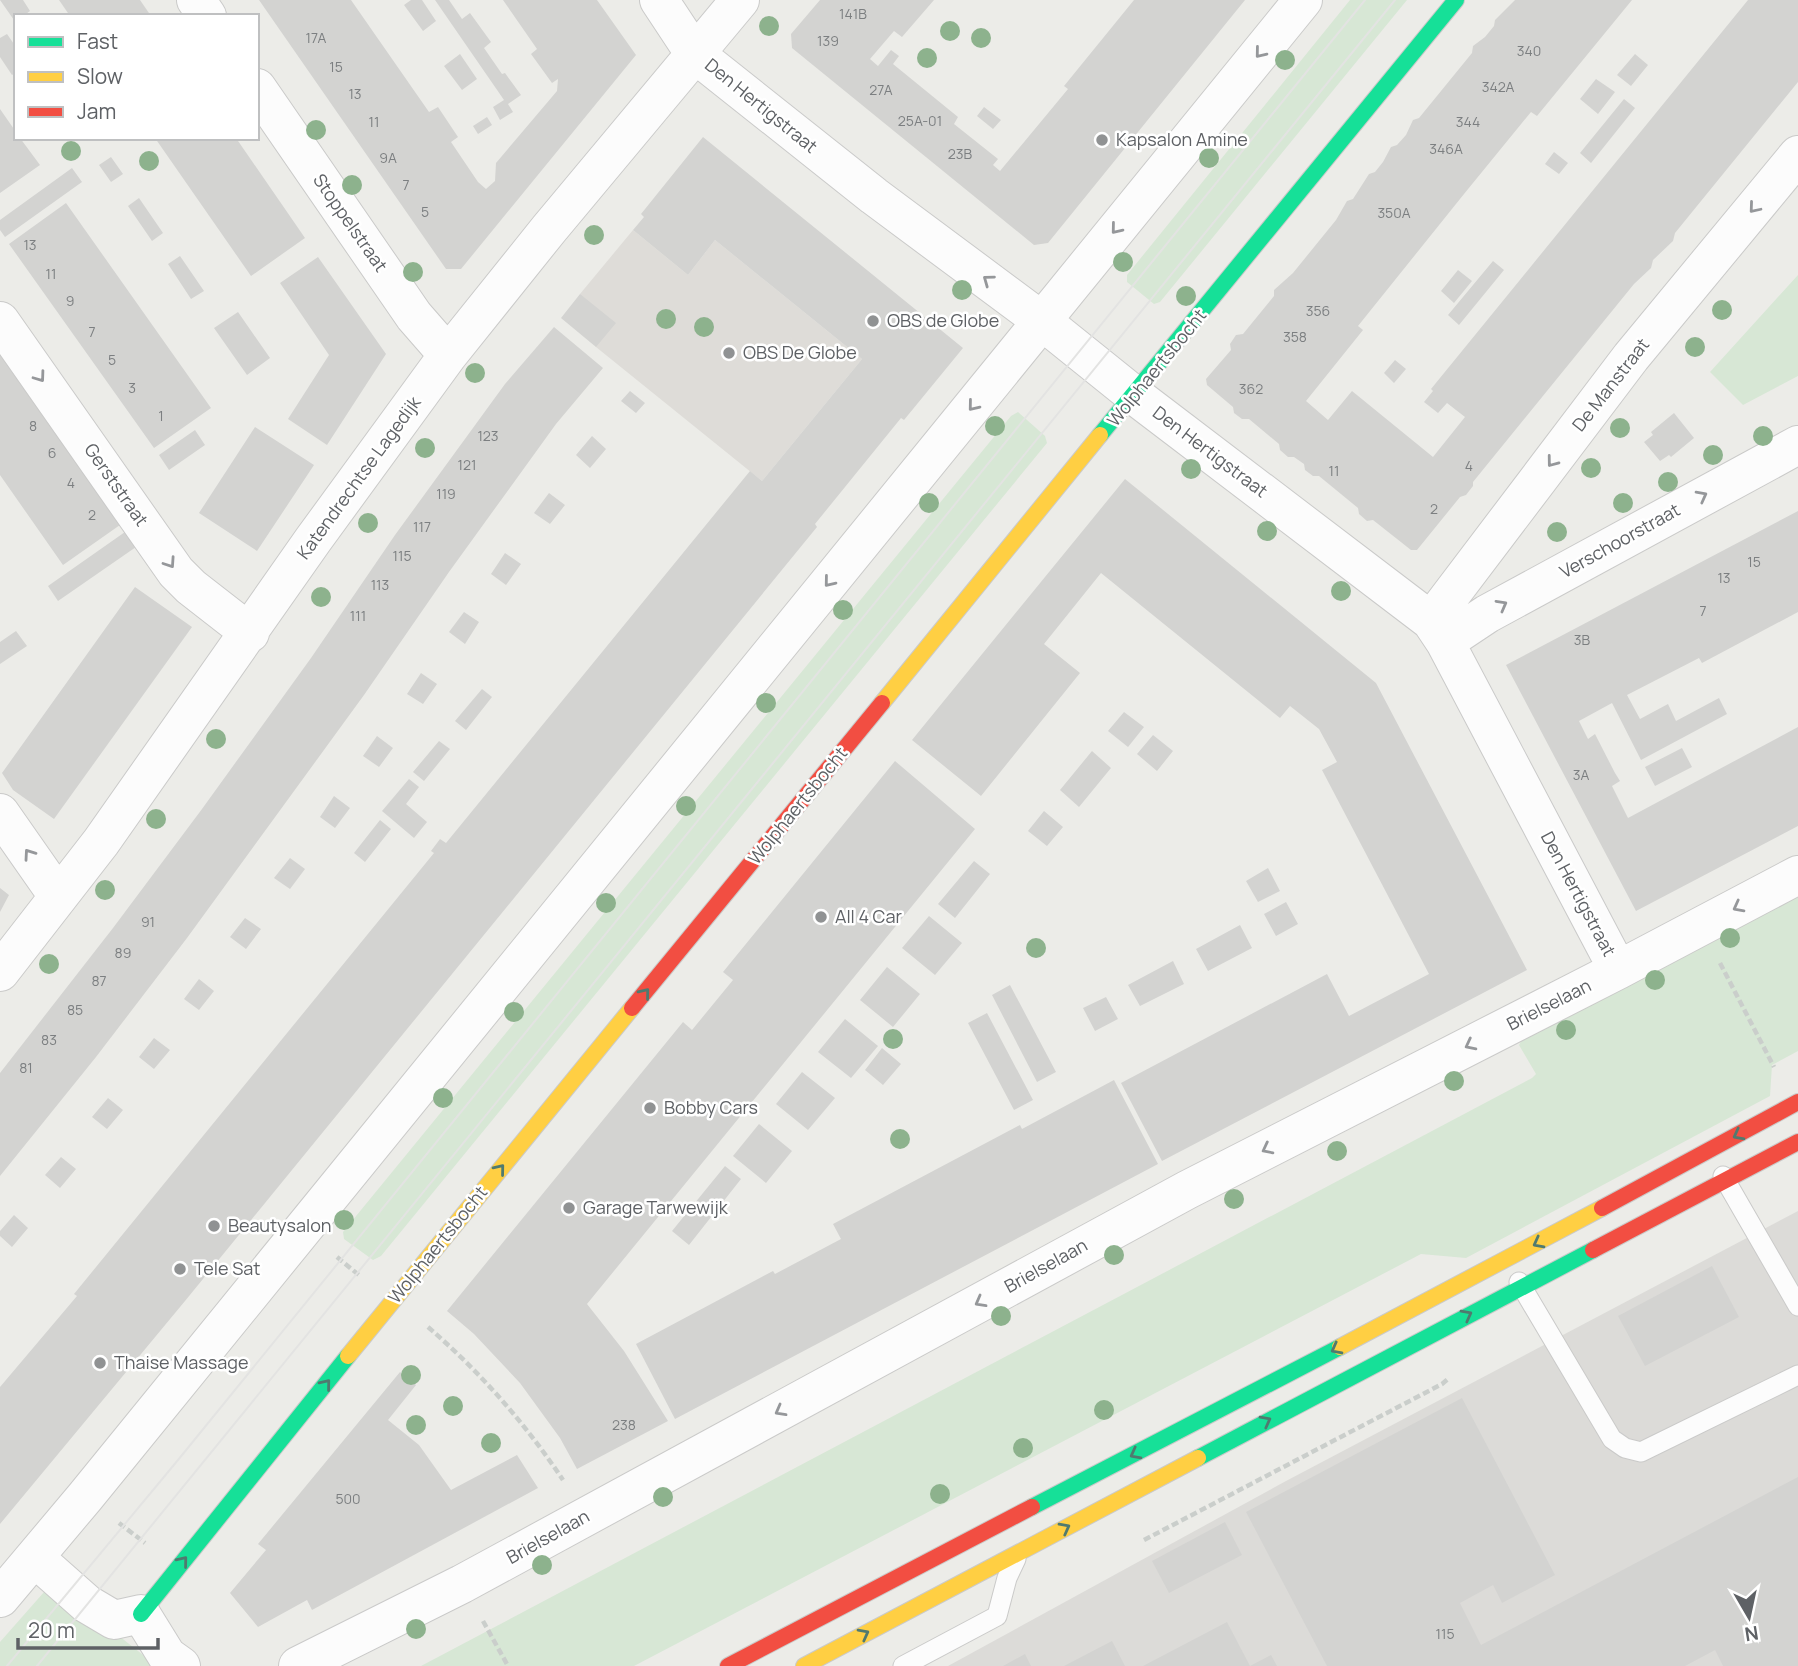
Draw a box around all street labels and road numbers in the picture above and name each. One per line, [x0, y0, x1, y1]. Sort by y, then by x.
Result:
street label: Den Hertigstraat [700, 52, 823, 158]
street label: Stoppelstraat [308, 169, 394, 276]
street label: Wolphaertsbocht [1101, 304, 1211, 431]
street label: De Manstraat [1566, 333, 1654, 436]
street label: Katendrechtse Lagedijk [291, 390, 426, 564]
street label: Den Hertigstraat [1148, 400, 1273, 502]
street label: Gerststraat [79, 438, 154, 531]
street label: Verschoorstraat [1555, 497, 1684, 583]
street label: Wolphaertsbocht [742, 742, 852, 869]
street label: Den Hertigstraat [1536, 827, 1622, 960]
street label: Brielselaan [1502, 973, 1595, 1036]
street label: Wolphaertsbocht [382, 1181, 492, 1308]
street label: Brielselaan [1000, 1232, 1091, 1298]
street label: Brielselaan [502, 1503, 593, 1569]

